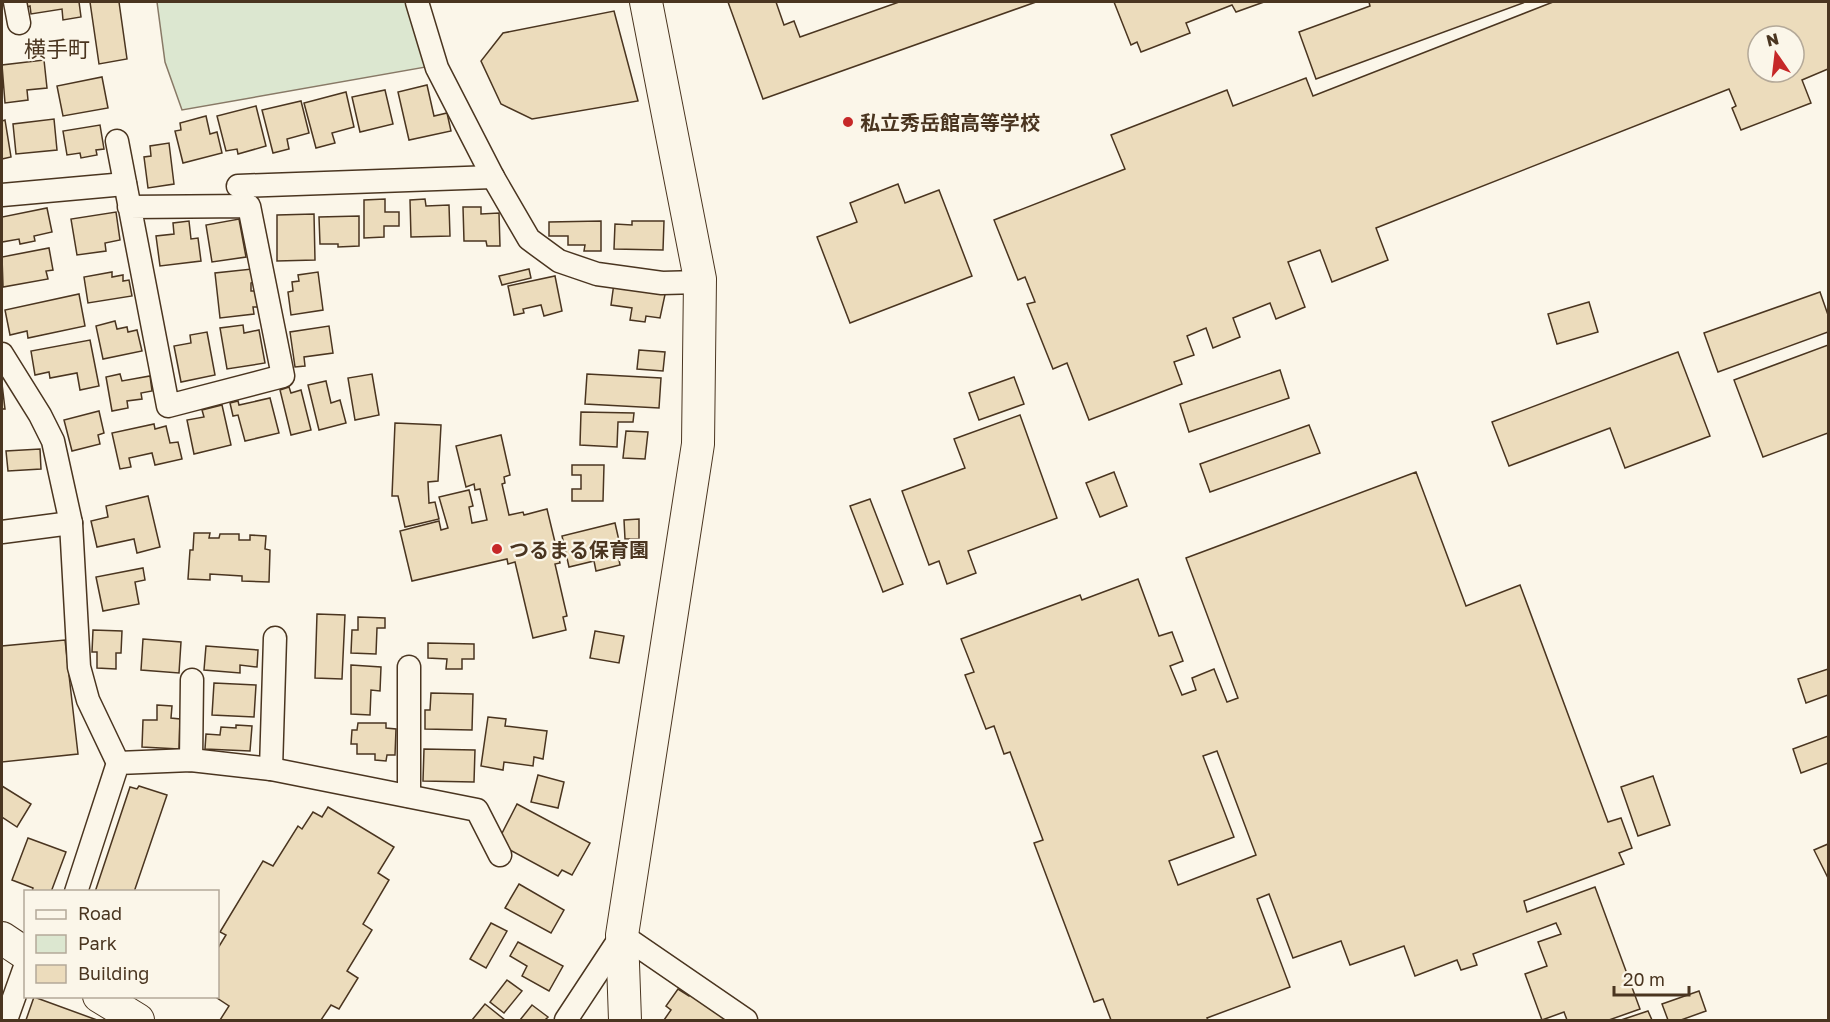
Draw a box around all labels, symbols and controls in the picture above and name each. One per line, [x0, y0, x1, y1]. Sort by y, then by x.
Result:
north arrow [1746, 24, 1806, 84]
text: N [1764, 28, 1781, 51]
district label: 横手町 [24, 35, 90, 62]
place label: 私立秀岳館高等学校 [860, 110, 1040, 134]
marker: 私立秀岳館高等学校 [841, 115, 855, 129]
place label: つるまる保育園 [509, 537, 649, 561]
marker: つるまる保育園 [490, 542, 504, 556]
legend [24, 890, 219, 998]
text: Road [78, 902, 122, 924]
text: Park [78, 932, 117, 954]
scale bar [1614, 959, 1689, 997]
text: Building [78, 962, 149, 984]
text: 20 m [1623, 968, 1665, 990]

